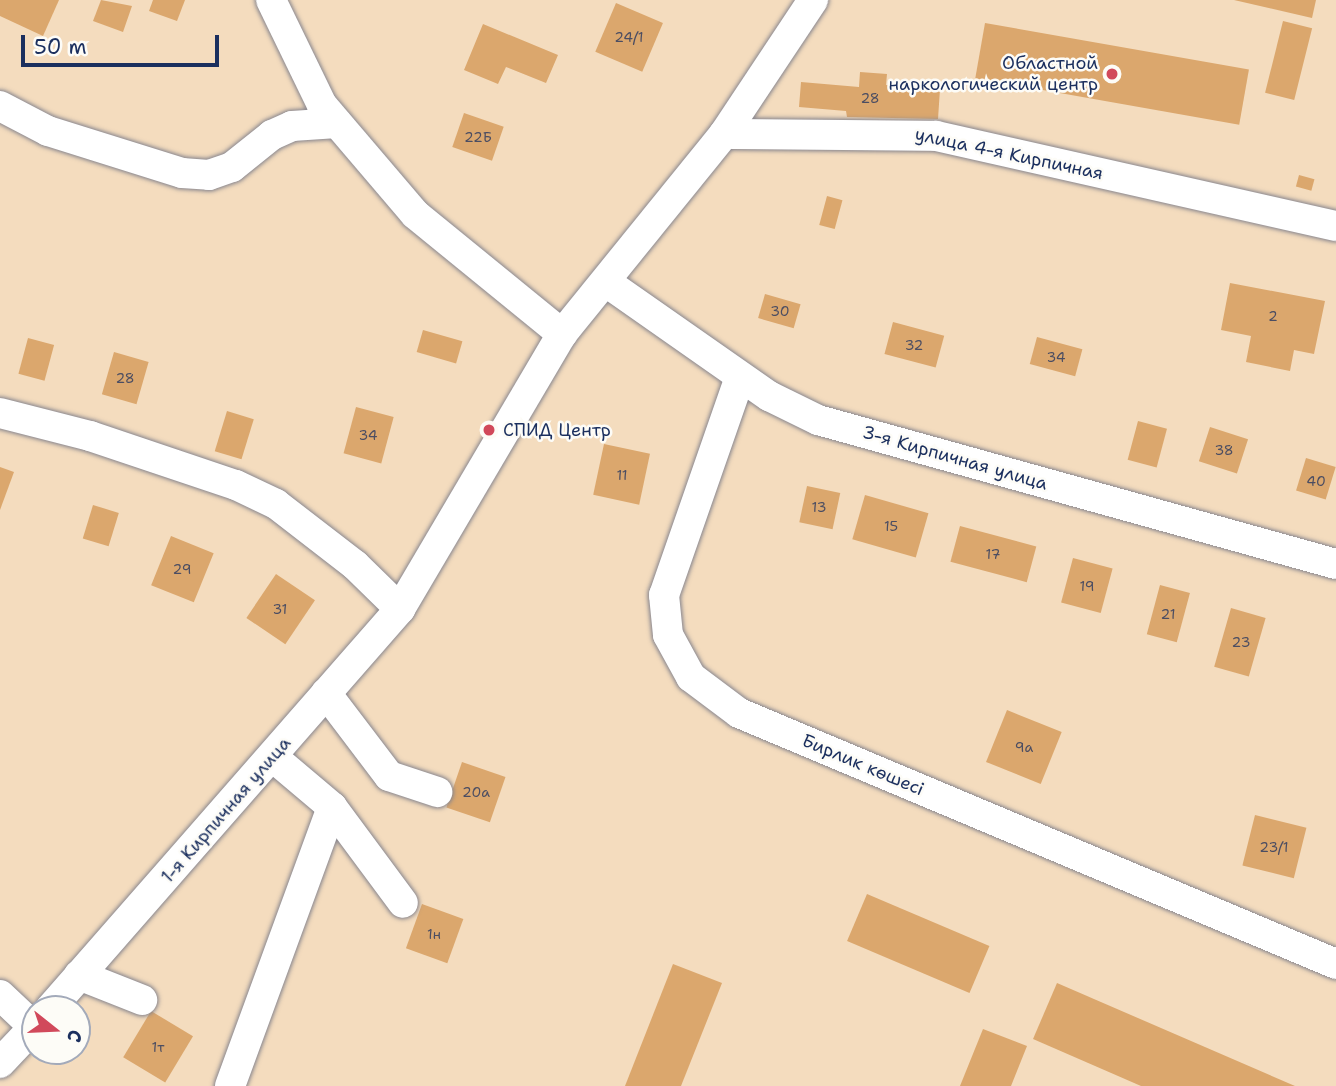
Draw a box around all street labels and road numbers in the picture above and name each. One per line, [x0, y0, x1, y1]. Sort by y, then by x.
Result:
street label: улица 4-я Кирпичная [913, 123, 1105, 185]
street label: 3-я Кирпичная улица [860, 421, 1050, 495]
street label: Бирлик көшесі [799, 730, 927, 800]
street label: 1-я Кирпичная улица [157, 733, 295, 887]

